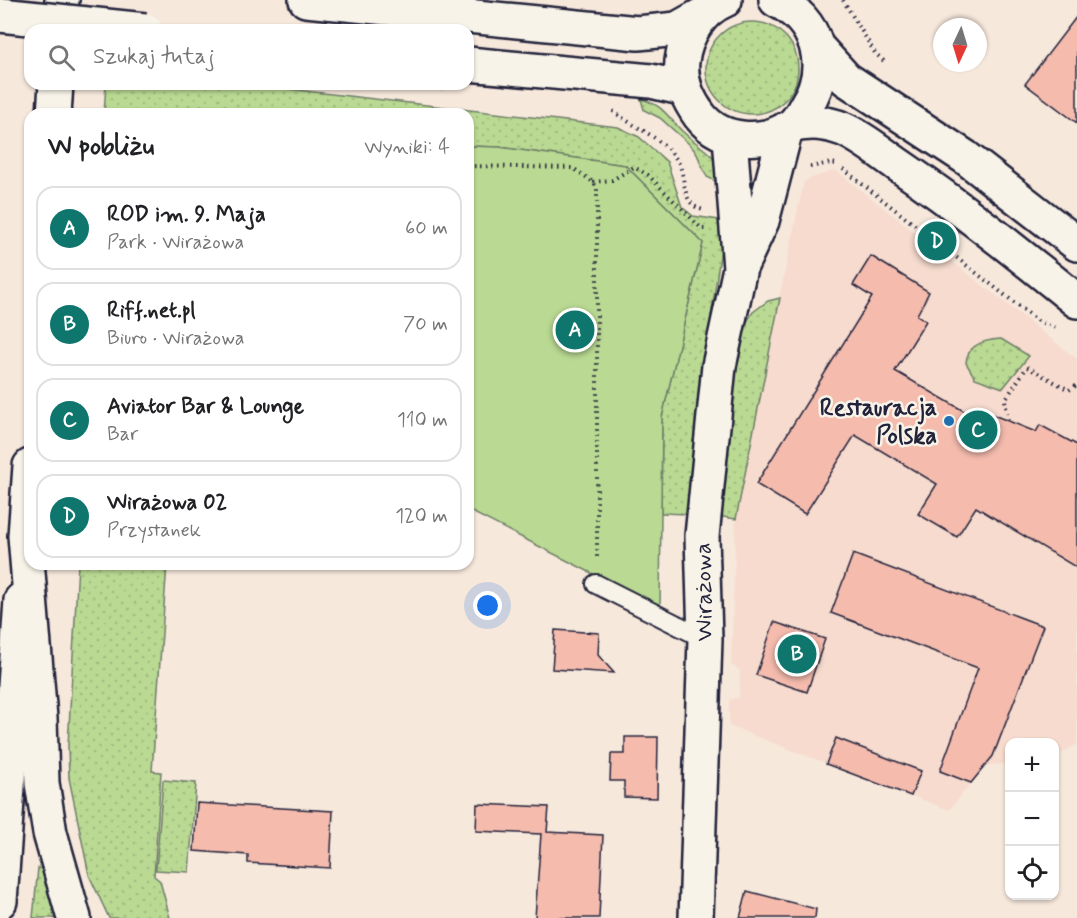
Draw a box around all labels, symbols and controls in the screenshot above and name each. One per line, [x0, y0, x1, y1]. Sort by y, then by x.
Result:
north arrow [933, 18, 987, 72]
search box [24, 24, 474, 90]
icon: search [45, 41, 78, 74]
text: Szukaj tutaj [93, 43, 215, 71]
text: W pobliżu [48, 130, 154, 164]
text: Wyniki: 4 [364, 134, 450, 161]
text: ROD im. 9. Maja [107, 201, 266, 229]
text: A [63, 215, 76, 242]
text: 60 m [405, 215, 448, 242]
pin: D [918, 218, 956, 264]
text: Park · Wirażowa [107, 229, 244, 256]
text: Riff.net.pl [107, 297, 196, 325]
pin: A [556, 308, 594, 352]
text: B [63, 311, 76, 338]
text: 70 m [403, 311, 448, 338]
text: Biuro · Wirażowa [107, 325, 245, 352]
text: Aviator Bar & Lounge [107, 393, 304, 421]
place label: Restauracja Polska [820, 393, 937, 452]
text: C [62, 407, 77, 434]
text: 110 m [397, 407, 448, 434]
pin: C [958, 408, 998, 452]
marker: Restauracja Polska [942, 414, 956, 428]
text: Bar [107, 421, 138, 448]
text: Wirażowa 02 [107, 489, 227, 517]
text: D [63, 503, 76, 530]
text: 120 m [395, 503, 448, 530]
text: Przystanek [107, 517, 201, 544]
street label: Wirażowa [688, 542, 721, 642]
your location [473, 591, 502, 620]
pin: B [778, 632, 816, 676]
map controls [1005, 738, 1059, 900]
button: + [1005, 738, 1059, 792]
button: − [1005, 792, 1059, 846]
button: locate [1005, 846, 1059, 900]

